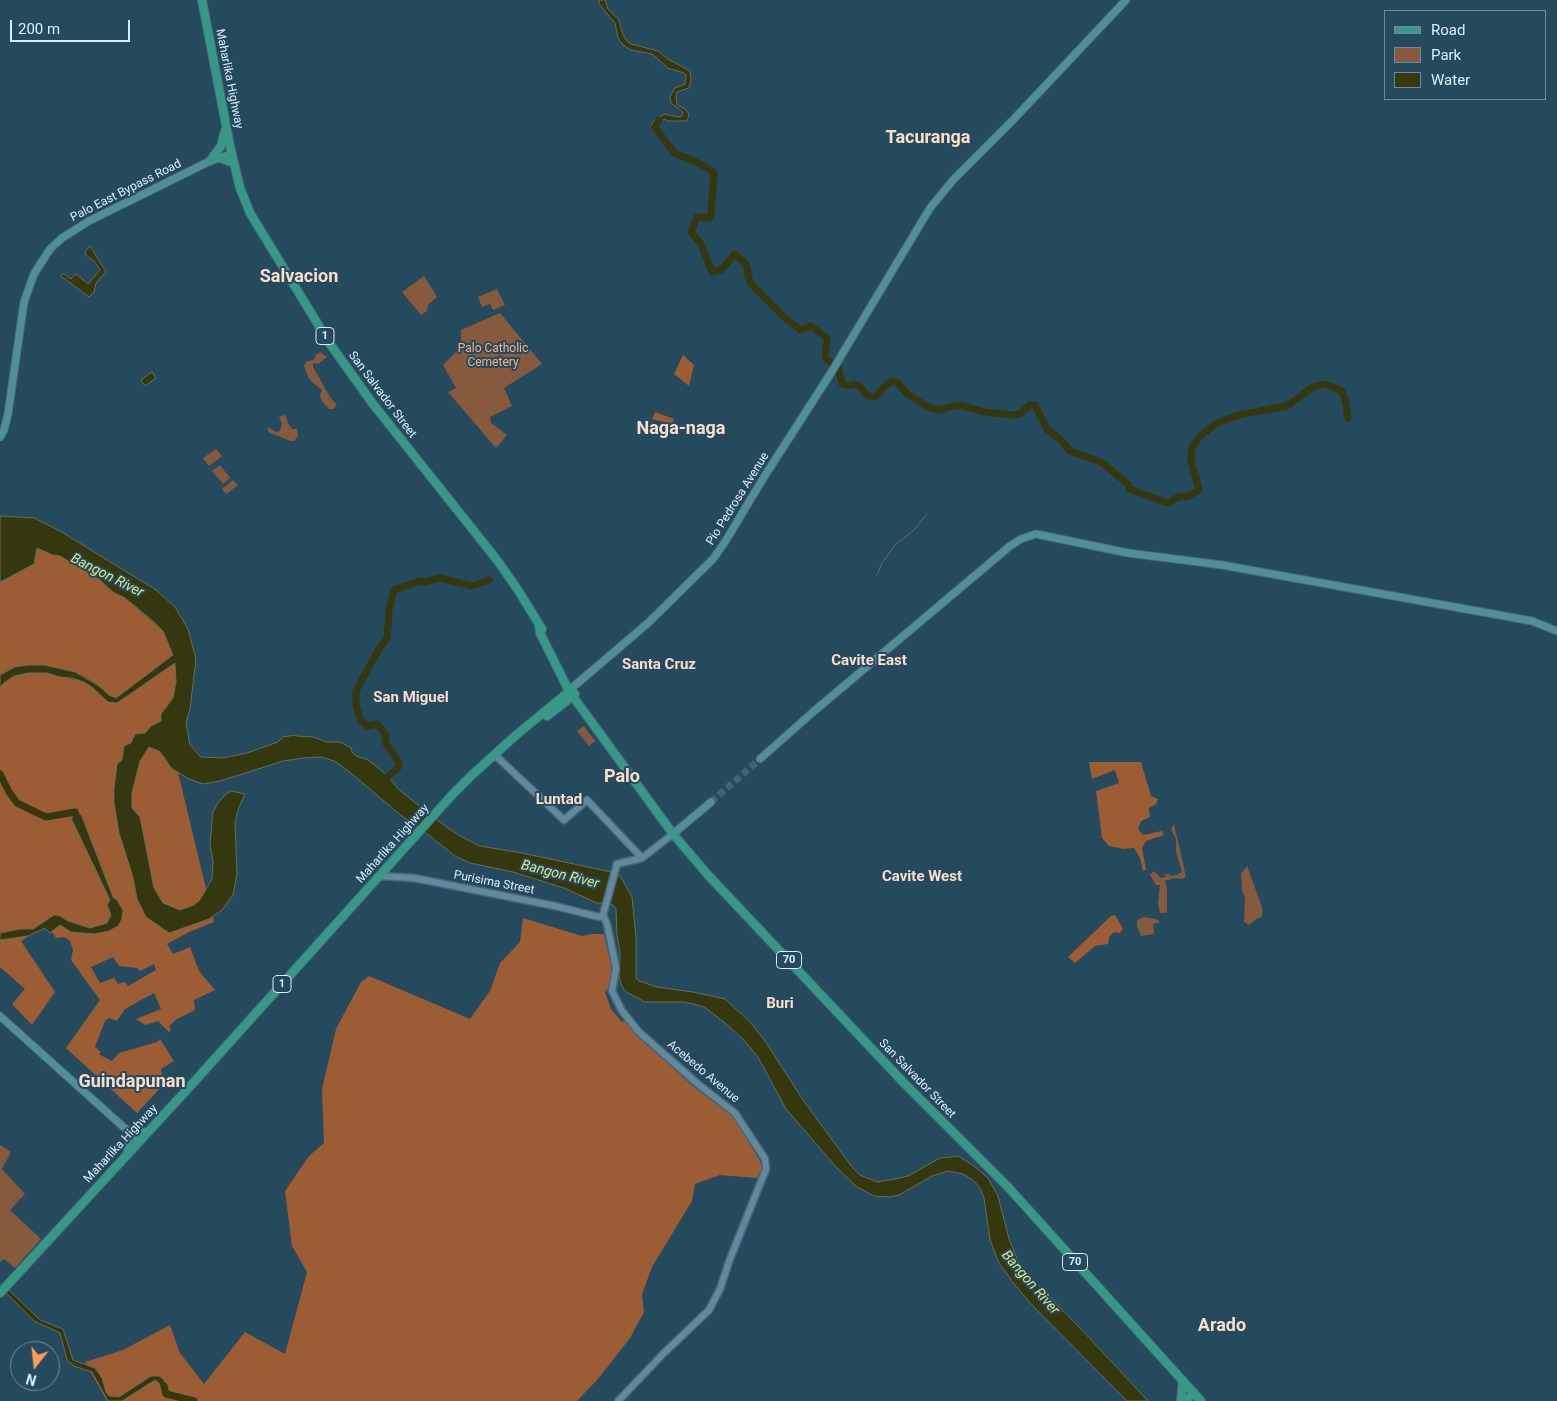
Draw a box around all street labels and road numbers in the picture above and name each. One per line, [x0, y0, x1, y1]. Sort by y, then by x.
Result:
street label: Maharlika Highway [212, 28, 246, 130]
street label: Palo East Bypass Road [68, 157, 184, 225]
road number: 1 [316, 328, 334, 344]
street label: San Salvador Street [345, 349, 419, 441]
street label: Pio Pedrosa Avenue [704, 450, 772, 548]
street label: Maharlika Highway [354, 801, 432, 887]
street label: Purisima Street [452, 868, 536, 898]
road number: 70 [776, 952, 802, 968]
road number: 1 [273, 976, 291, 992]
street label: San Salvador Street [876, 1036, 958, 1122]
street label: Acebedo Avenue [664, 1038, 742, 1106]
street label: Maharlika Highway [81, 1102, 161, 1186]
road number: 70 [1062, 1254, 1088, 1270]

